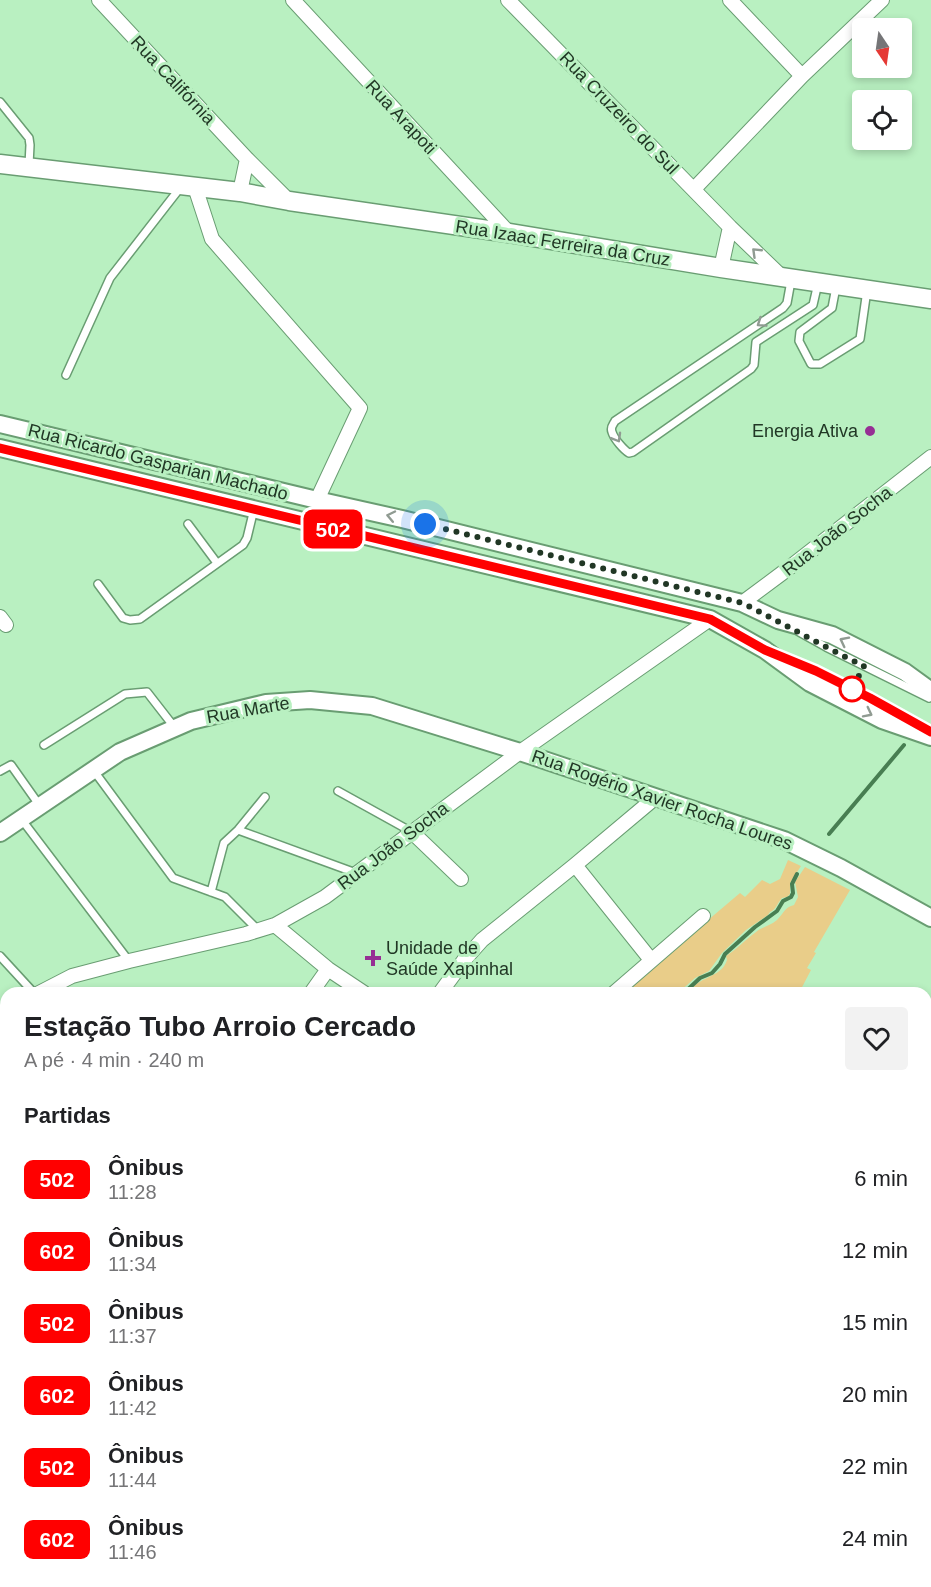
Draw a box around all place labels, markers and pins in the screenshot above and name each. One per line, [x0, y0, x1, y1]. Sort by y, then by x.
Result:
place label: Energia Ativa [752, 421, 859, 441]
marker: Energia Ativa [863, 424, 877, 438]
unlabelled marker [839, 676, 865, 702]
place label: Unidade de Saúde Xapinhal [386, 938, 513, 979]
marker: Unidade de Saúde Xapinhal [364, 949, 382, 967]

